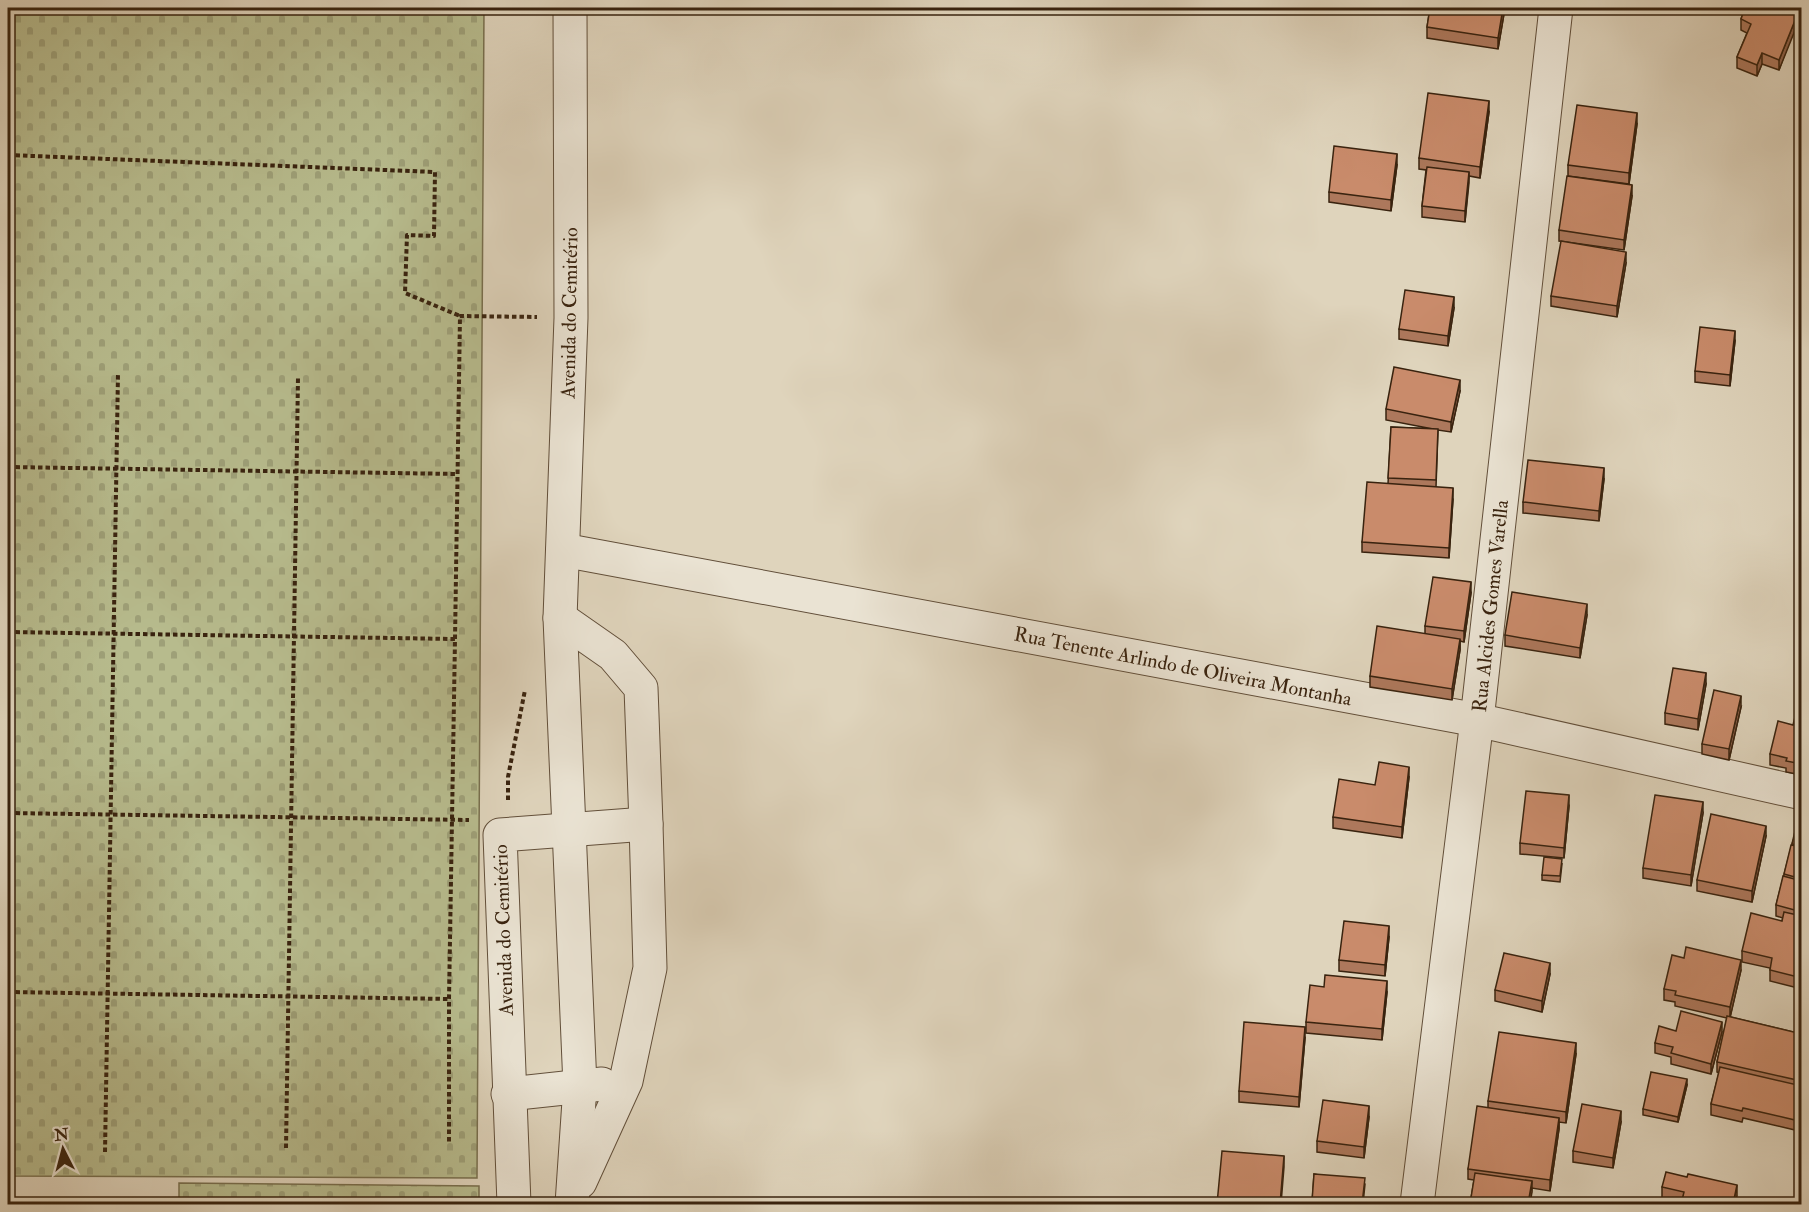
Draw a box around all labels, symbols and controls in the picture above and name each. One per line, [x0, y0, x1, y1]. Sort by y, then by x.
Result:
street label: Avenida do Cemitério [555, 227, 583, 400]
street label: Rua Alcides Gomes Varella [1467, 498, 1514, 713]
street label: Rua Tenente Arlindo de Oliveira Montanha [1012, 621, 1355, 712]
street label: Avenida do Cemitério [488, 844, 519, 1017]
north arrow [33, 1119, 93, 1179]
text: N [52, 1124, 70, 1146]

